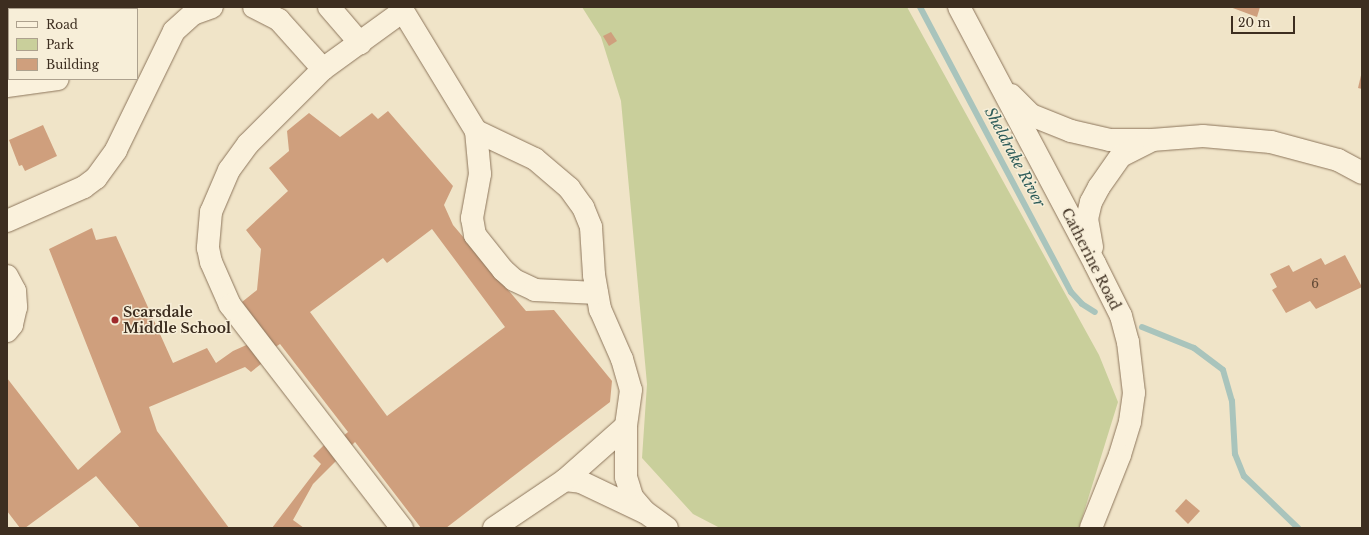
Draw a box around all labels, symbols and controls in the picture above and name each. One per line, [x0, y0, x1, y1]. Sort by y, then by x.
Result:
legend [8, 8, 138, 80]
scale bar [1233, 8, 1297, 34]
text: 20 m [1238, 15, 1270, 30]
text: Road [46, 17, 78, 32]
text: Park [46, 37, 74, 52]
text: Building [46, 57, 99, 72]
water label: Sheldrake River [981, 104, 1049, 210]
street label: Catherine Road [1058, 205, 1124, 313]
house number: 6 [1311, 277, 1319, 291]
place label: Scarsdale Middle School [123, 304, 231, 336]
marker: Scarsdale Middle School [110, 315, 120, 325]

